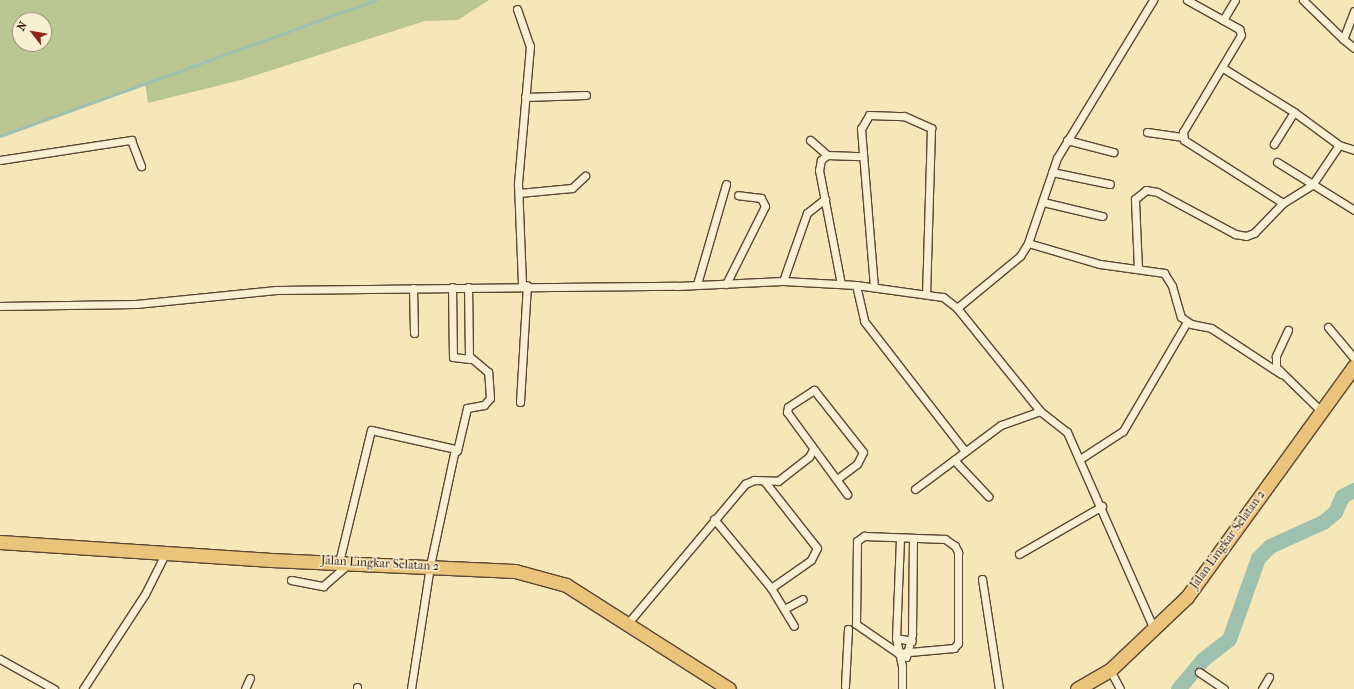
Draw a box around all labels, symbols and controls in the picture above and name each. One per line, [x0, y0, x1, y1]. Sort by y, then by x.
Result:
north arrow [12, 12, 52, 52]
text: N [14, 19, 30, 33]
street label: Jalan Lingkar Selatan 2 [1187, 488, 1269, 592]
street label: Jalan Lingkar Selatan 2 [321, 554, 439, 574]

